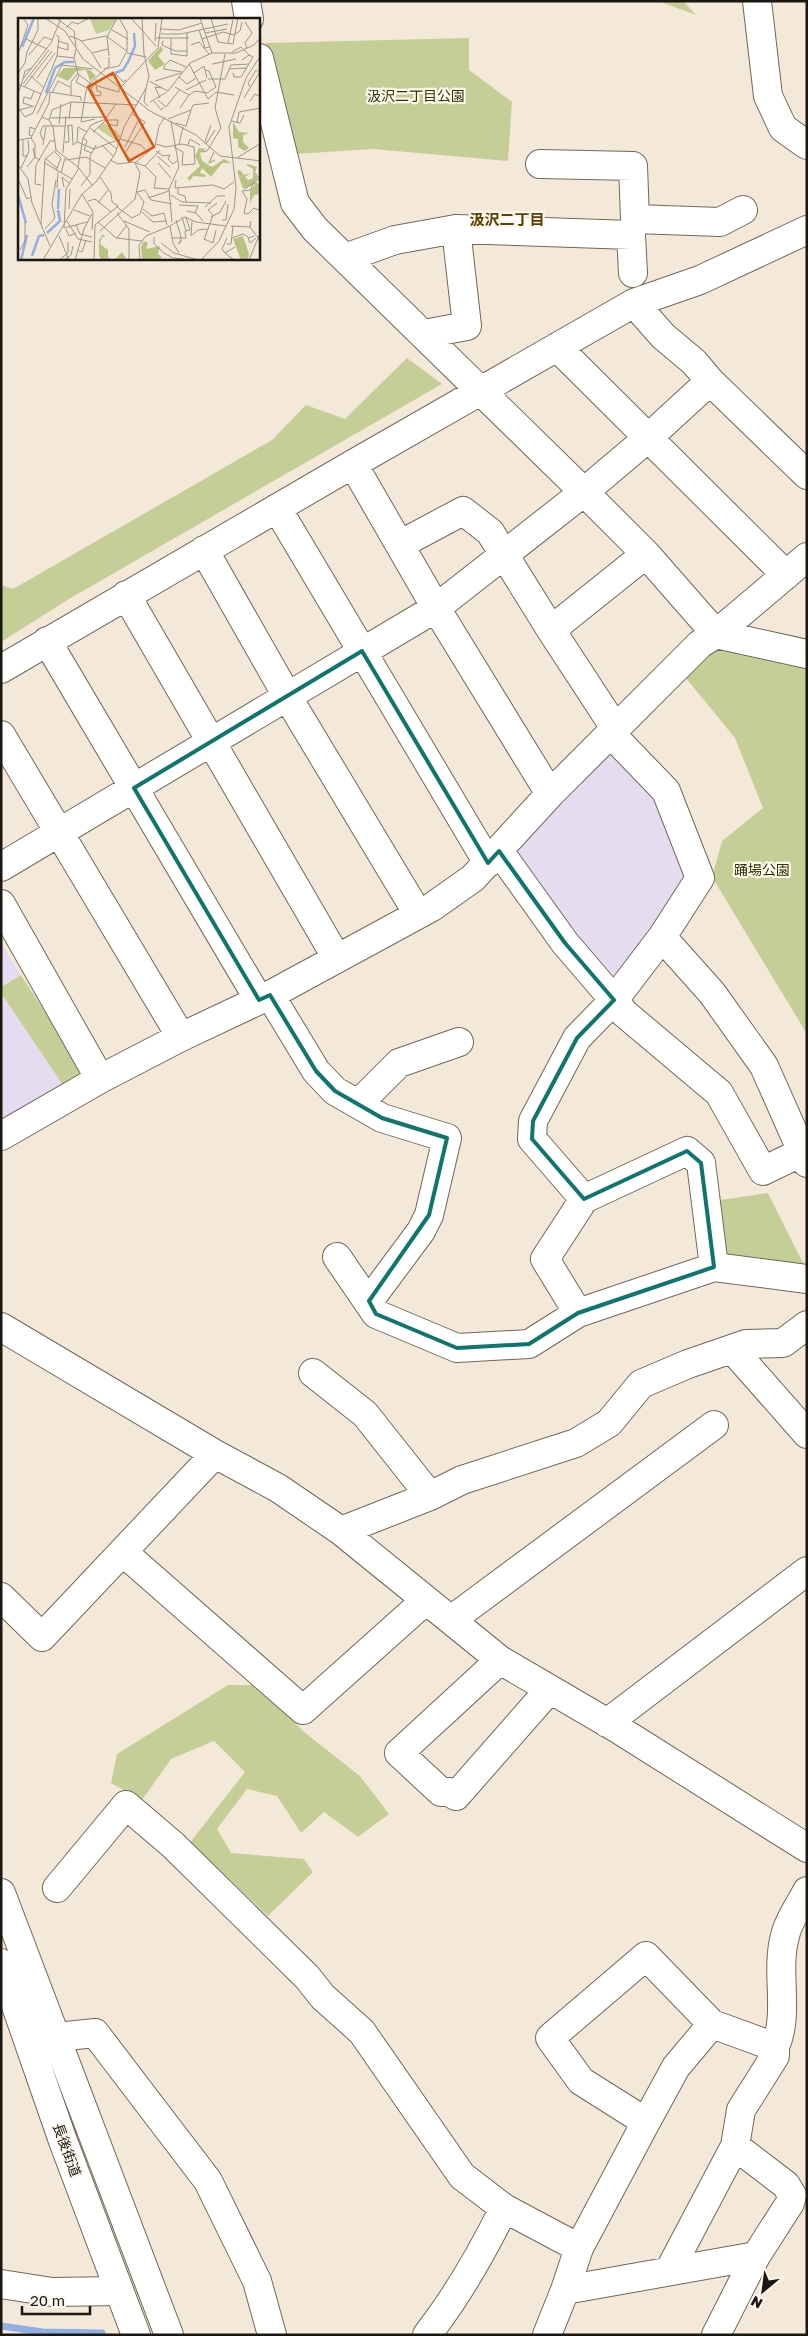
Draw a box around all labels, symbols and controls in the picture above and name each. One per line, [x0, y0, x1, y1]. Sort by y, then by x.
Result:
inset map [18, 18, 260, 260]
park label: 汲沢二丁目公園 [367, 87, 465, 104]
district label: 汲沢二丁目 [469, 210, 545, 228]
park label: 踊場公園 [734, 861, 790, 878]
street label: 長後街道 [50, 2121, 85, 2179]
north arrow [738, 2266, 788, 2316]
scale bar [22, 2284, 90, 2316]
text: 20 m [30, 2291, 65, 2309]
text: N [748, 2293, 765, 2313]

